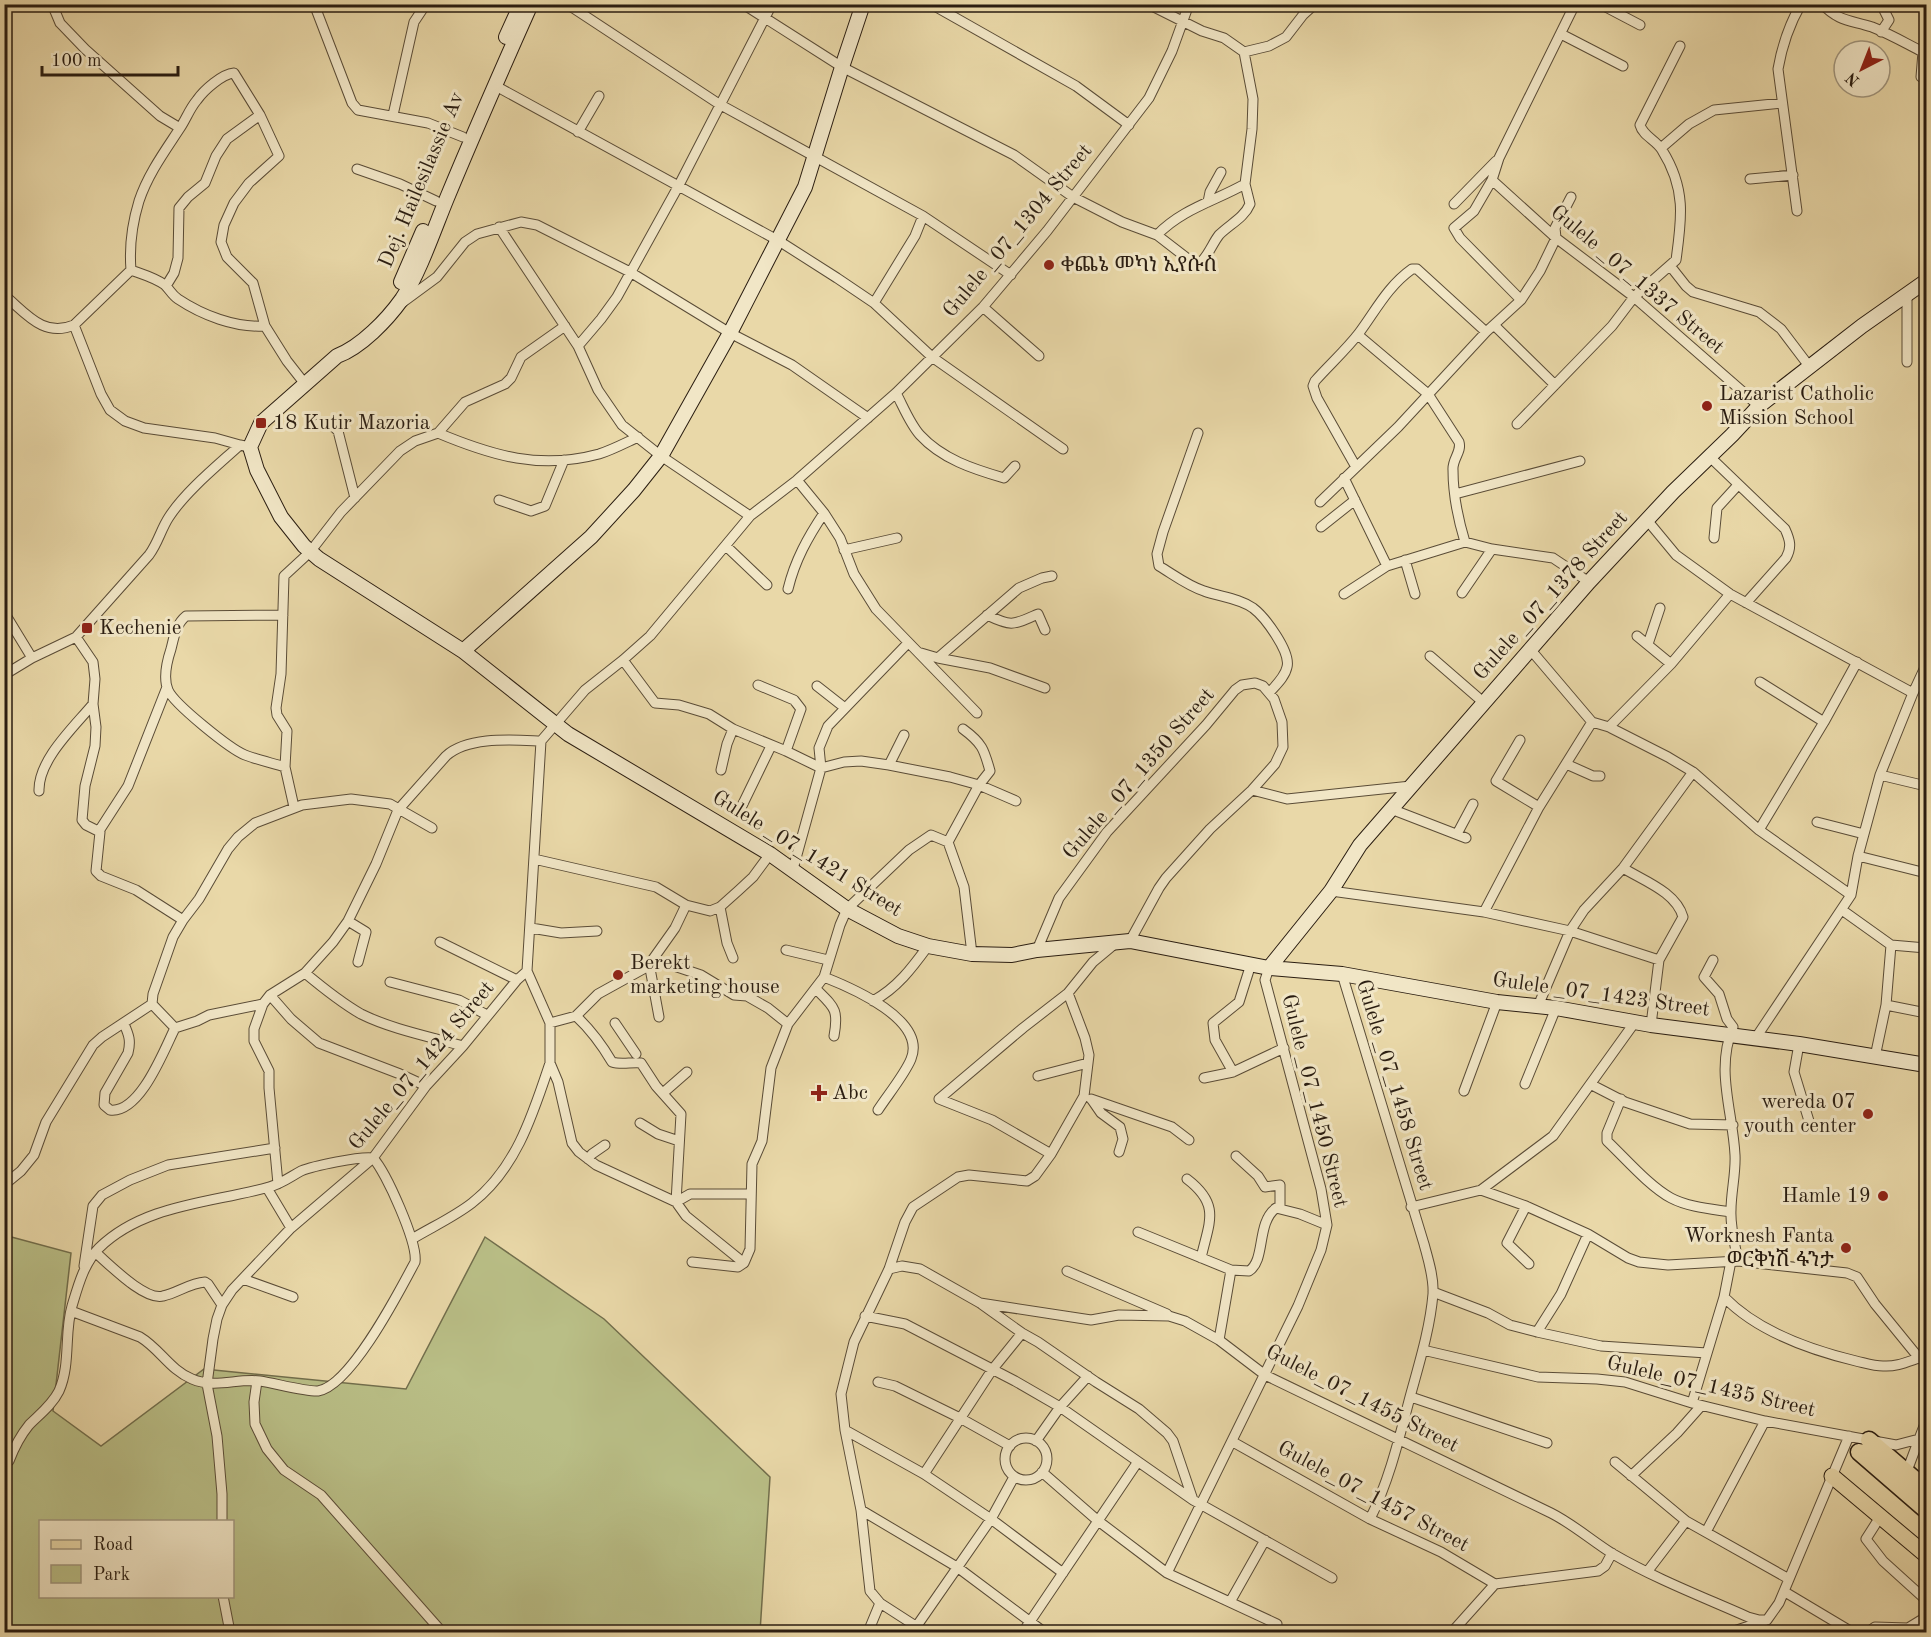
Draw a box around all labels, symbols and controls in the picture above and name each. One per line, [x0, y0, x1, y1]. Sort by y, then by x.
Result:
scale bar [42, 39, 178, 77]
north arrow [1832, 39, 1892, 99]
text: 100 m [51, 52, 102, 70]
text: N [1843, 68, 1863, 89]
street label: Dej. Hailesilassie Av [375, 89, 469, 271]
street label: Gulele _07_1304 Street [939, 140, 1097, 322]
street label: Gulele _07_1337 Street [1546, 201, 1728, 359]
place label: ቀጨኔ መካነ ኢየሱስ [1061, 255, 1217, 276]
marker: ቀጨኔ መካነ ኢየሱስ [1042, 258, 1056, 272]
place label: Lazarist Catholic Mission School [1719, 384, 1874, 429]
marker: Lazarist Catholic Mission School [1700, 399, 1714, 413]
place label: 18 Kutir Mazoria [273, 413, 430, 434]
marker: 18 Kutir Mazoria [254, 416, 268, 430]
street label: Gulele _07_1378 Street [1470, 507, 1632, 685]
place label: Kechenie [99, 618, 181, 639]
marker: Kechenie [80, 621, 94, 635]
street label: Gulele _07_1350 Street [1059, 684, 1219, 864]
street label: Gulele _07_1421 Street [708, 787, 906, 921]
place label: Berekt marketing house [630, 953, 780, 998]
marker: Berekt marketing house [611, 968, 625, 982]
street label: Gulele _07_1423 Street [1491, 969, 1711, 1021]
street label: Gulele_07_1424 Street [345, 977, 499, 1155]
street label: Gulele _07_1458 Street [1352, 977, 1436, 1193]
street label: Gulele _07_1450 Street [1277, 992, 1351, 1210]
place label: Abc [832, 1083, 868, 1104]
marker: Abc [810, 1084, 828, 1102]
place label: wereda 07 youth center [1744, 1092, 1856, 1137]
marker: wereda 07 youth center [1861, 1107, 1875, 1121]
place label: Hamle 19 [1782, 1186, 1871, 1207]
marker: Hamle 19 [1876, 1189, 1890, 1203]
place label: Worknesh Fanta ወርቅነሽ ፋንታ [1684, 1226, 1834, 1271]
marker: Worknesh Fanta ወርቅነሽ ፋንታ [1839, 1241, 1853, 1255]
street label: Gulele_07_1455 Street [1262, 1341, 1462, 1457]
street label: Gulele_07_1435 Street [1605, 1353, 1817, 1421]
street label: Gulele_07_1457 Street [1274, 1438, 1472, 1556]
legend [39, 1520, 234, 1598]
text: Road [93, 1536, 133, 1554]
text: Park [93, 1566, 130, 1584]

